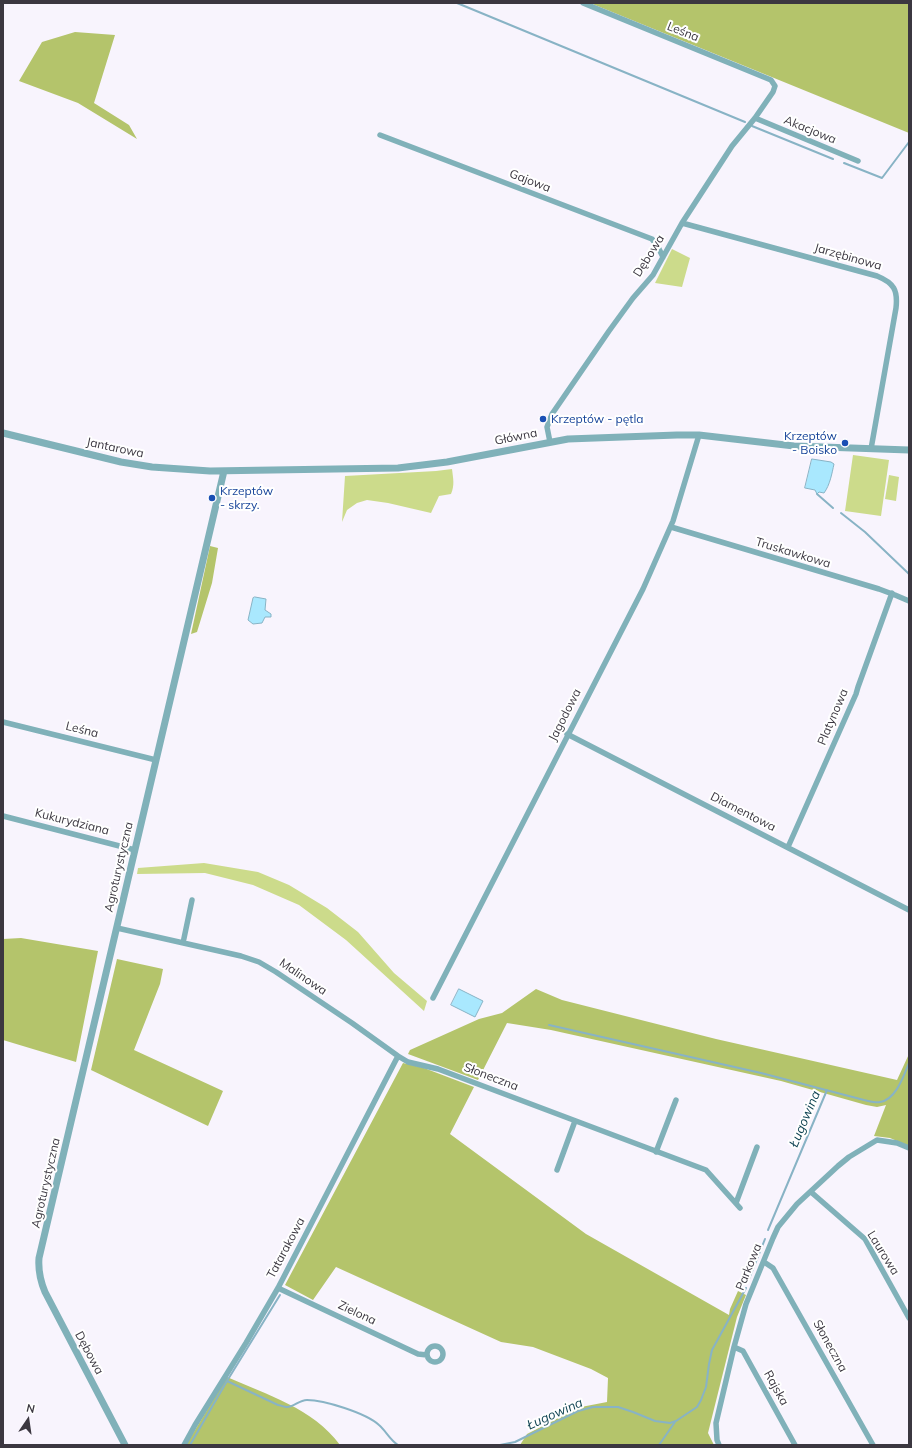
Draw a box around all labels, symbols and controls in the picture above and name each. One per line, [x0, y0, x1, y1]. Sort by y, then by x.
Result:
street label: Leśna [665, 19, 701, 45]
street label: Akacjowa [782, 113, 838, 147]
street label: Gajowa [507, 167, 553, 195]
street label: Dębowa [630, 232, 668, 280]
street label: Jarzębinowa [813, 240, 883, 274]
place label: Krzeptów - pętla [551, 412, 643, 426]
marker: Krzeptów - pętla [538, 414, 548, 424]
street label: Główna [493, 426, 539, 448]
place label: Krzeptów - Boisko [784, 429, 837, 457]
street label: Jantarowa [85, 435, 145, 461]
marker: Krzeptów - Boisko [840, 438, 850, 448]
place label: Krzeptów - skrzy. [220, 484, 273, 512]
marker: Krzeptów - skrzy. [207, 493, 217, 503]
street label: Truskawkowa [754, 535, 832, 571]
street label: Jagodowa [546, 686, 584, 744]
street label: Platynowa [815, 687, 851, 747]
street label: Leśna [64, 719, 100, 741]
street label: Diamentowa [708, 789, 778, 835]
street label: Kukurydziana [33, 806, 111, 838]
street label: Agroturystyczna [102, 821, 136, 913]
street label: Malinowa [276, 956, 330, 998]
street label: Słoneczna [462, 1060, 520, 1094]
water label: Ługowina [786, 1089, 824, 1149]
street label: Agroturystyczna [29, 1137, 63, 1229]
street label: Tatarakowa [264, 1215, 308, 1281]
street label: Laurowa [864, 1228, 902, 1278]
street label: Parkowa [733, 1241, 765, 1293]
street label: Zielona [336, 1298, 378, 1328]
street label: Słoneczna [810, 1318, 850, 1374]
street label: Dębowa [72, 1329, 106, 1377]
street label: Rajska [761, 1368, 791, 1408]
water label: Ługowina [525, 1395, 585, 1433]
north arrow [8, 1400, 48, 1440]
text: N [25, 1401, 36, 1416]

